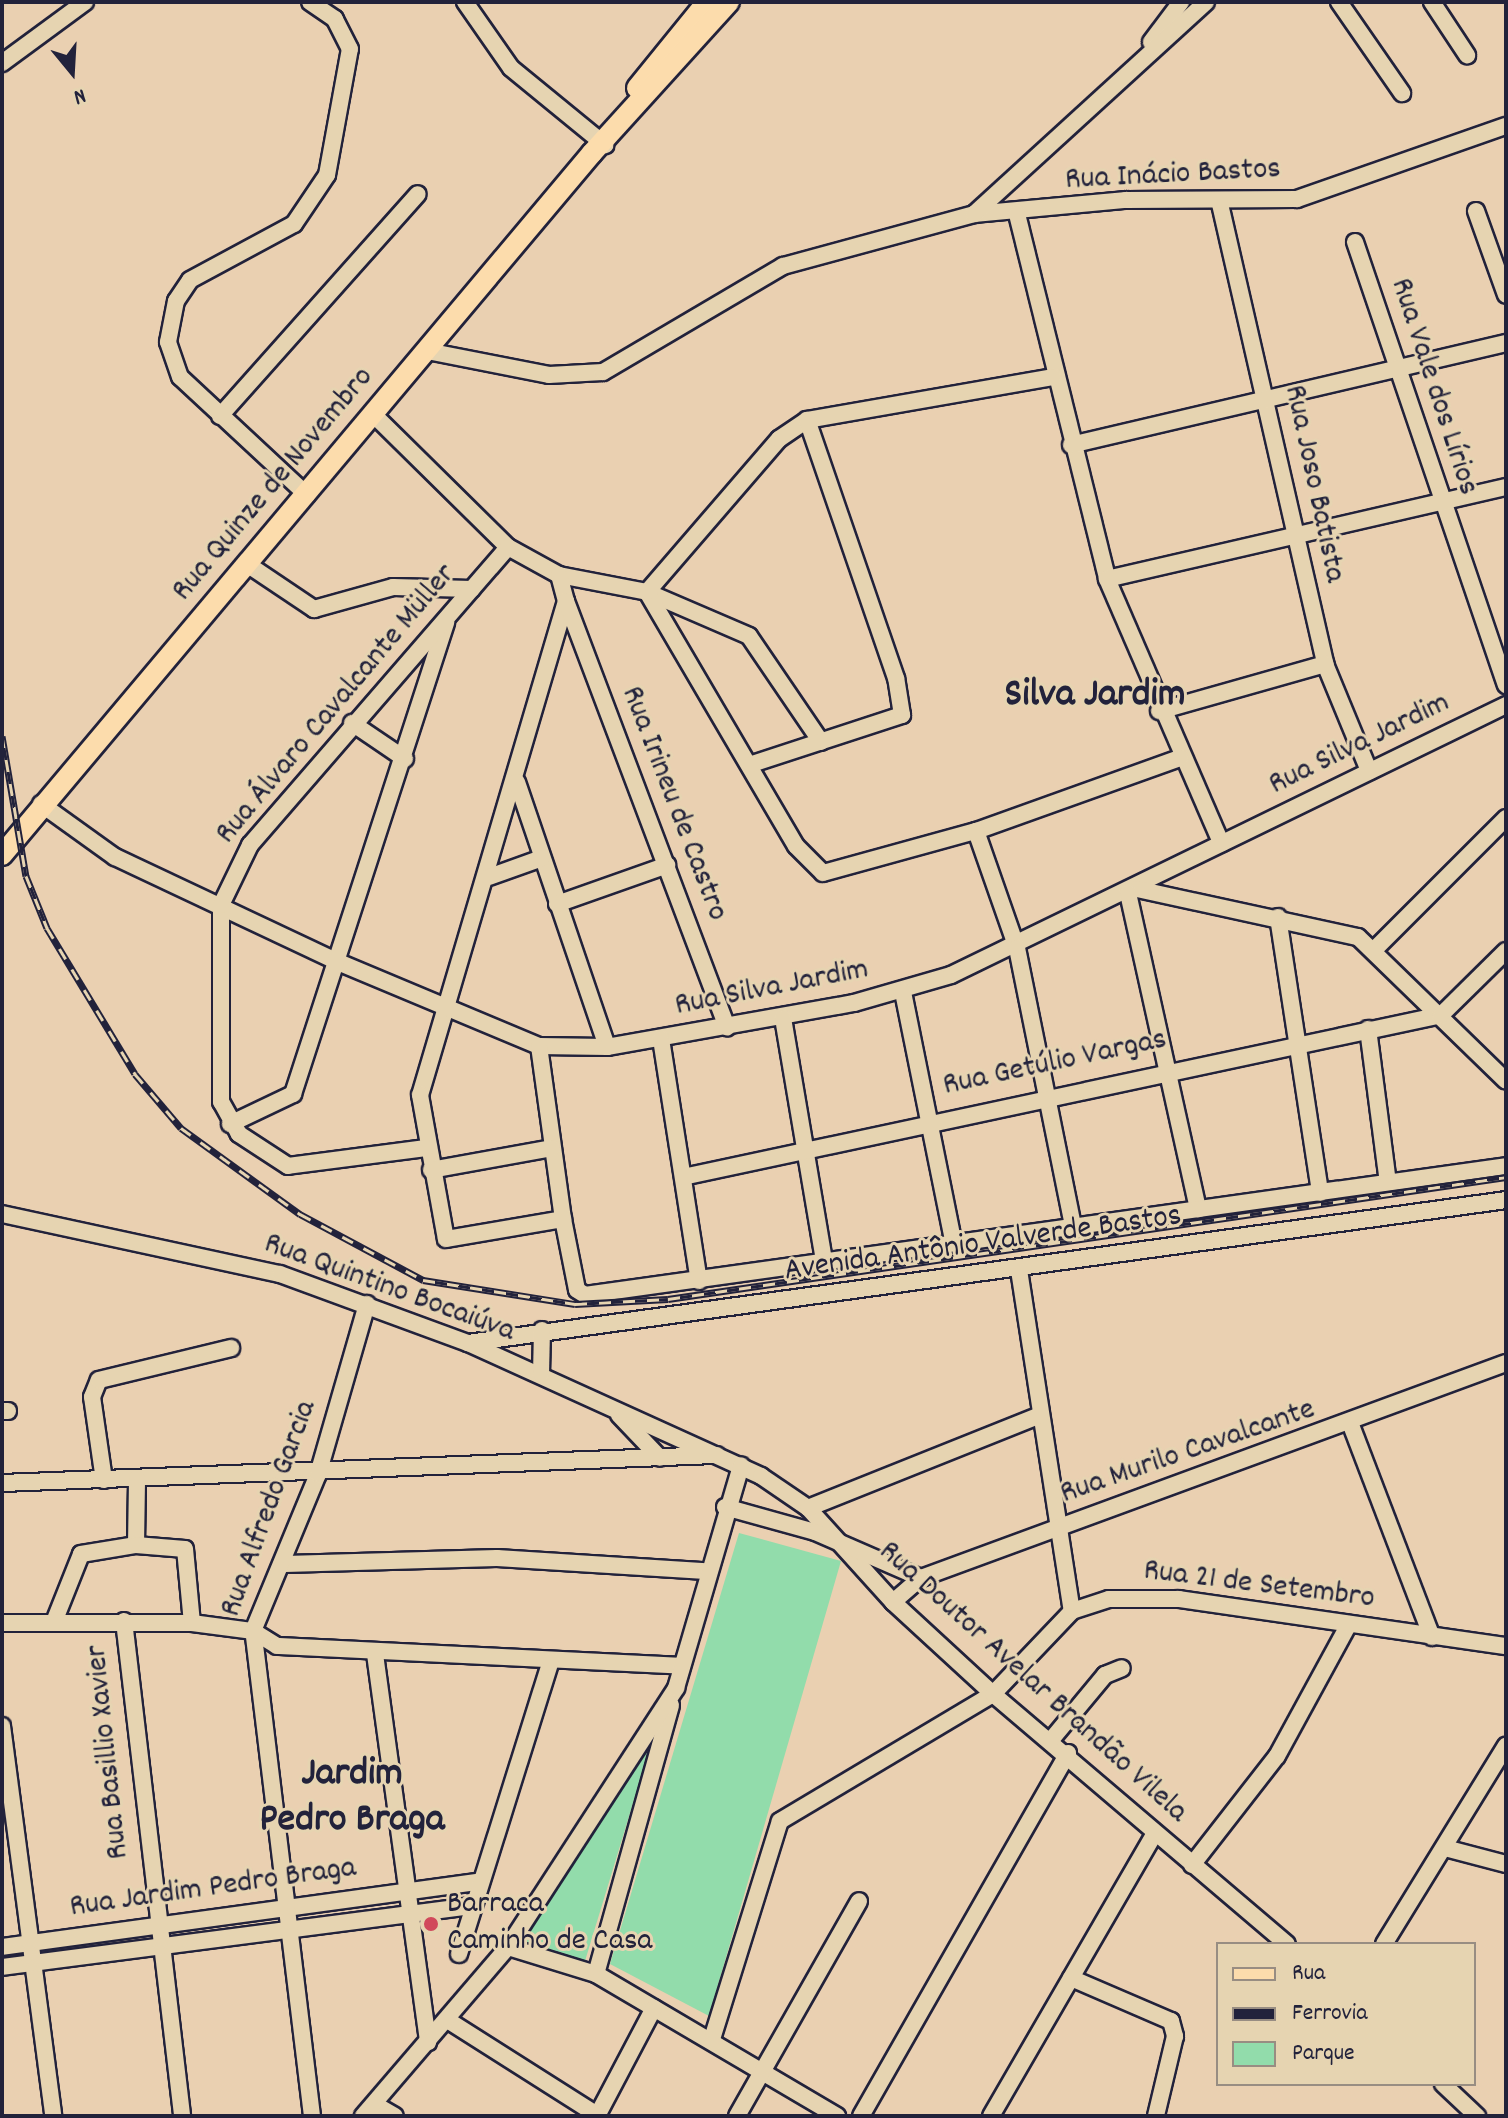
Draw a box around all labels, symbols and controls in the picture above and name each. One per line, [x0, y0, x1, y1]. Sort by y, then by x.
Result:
north arrow [32, 32, 112, 112]
text: N [70, 79, 90, 112]
street label: Rua Inácio Bastos [1064, 151, 1282, 201]
street label: Rua Vale dos Lírios [1380, 274, 1486, 500]
street label: Rua Quinze de Novembro [165, 360, 383, 610]
street label: Rua Joso Batista [1273, 382, 1353, 586]
street label: Rua Álvaro Cavalcante Müller [209, 557, 465, 853]
district label: Silva Jardim [1005, 673, 1185, 721]
street label: Rua Irineu de Castro [611, 681, 735, 927]
street label: Rua Silva Jardim [1263, 685, 1457, 805]
street label: Rua Silva Jardim [672, 951, 872, 1027]
street label: Rua Getúlio Vargas [940, 1022, 1170, 1106]
street label: Avenida Antônio Valverde Bastos [782, 1198, 1184, 1292]
street label: Rua Quintino Bocaiúva [258, 1226, 520, 1352]
street label: Rua Murilo Cavalcante [1056, 1391, 1320, 1515]
street label: Rua Alfredo Garcia [213, 1396, 327, 1622]
street label: Rua Doutor Avelar Brandão Vilela [869, 1534, 1195, 1832]
street label: Rua 21 de Setembro [1141, 1553, 1377, 1619]
street label: Rua Basillio Xavier [79, 1643, 139, 1861]
district label: Jardim Pedro Braga [259, 1752, 445, 1846]
street label: Rua Jardim Pedro Braga [67, 1850, 359, 1928]
place label: Barraca Caminho de Casa [447, 1887, 652, 1962]
marker: Barraca Caminho de Casa [422, 1915, 440, 1933]
legend [1216, 1942, 1476, 2086]
text: Rua [1292, 1957, 1325, 1991]
text: Ferrovia [1292, 1997, 1367, 2031]
text: Parque [1292, 2037, 1355, 2071]

